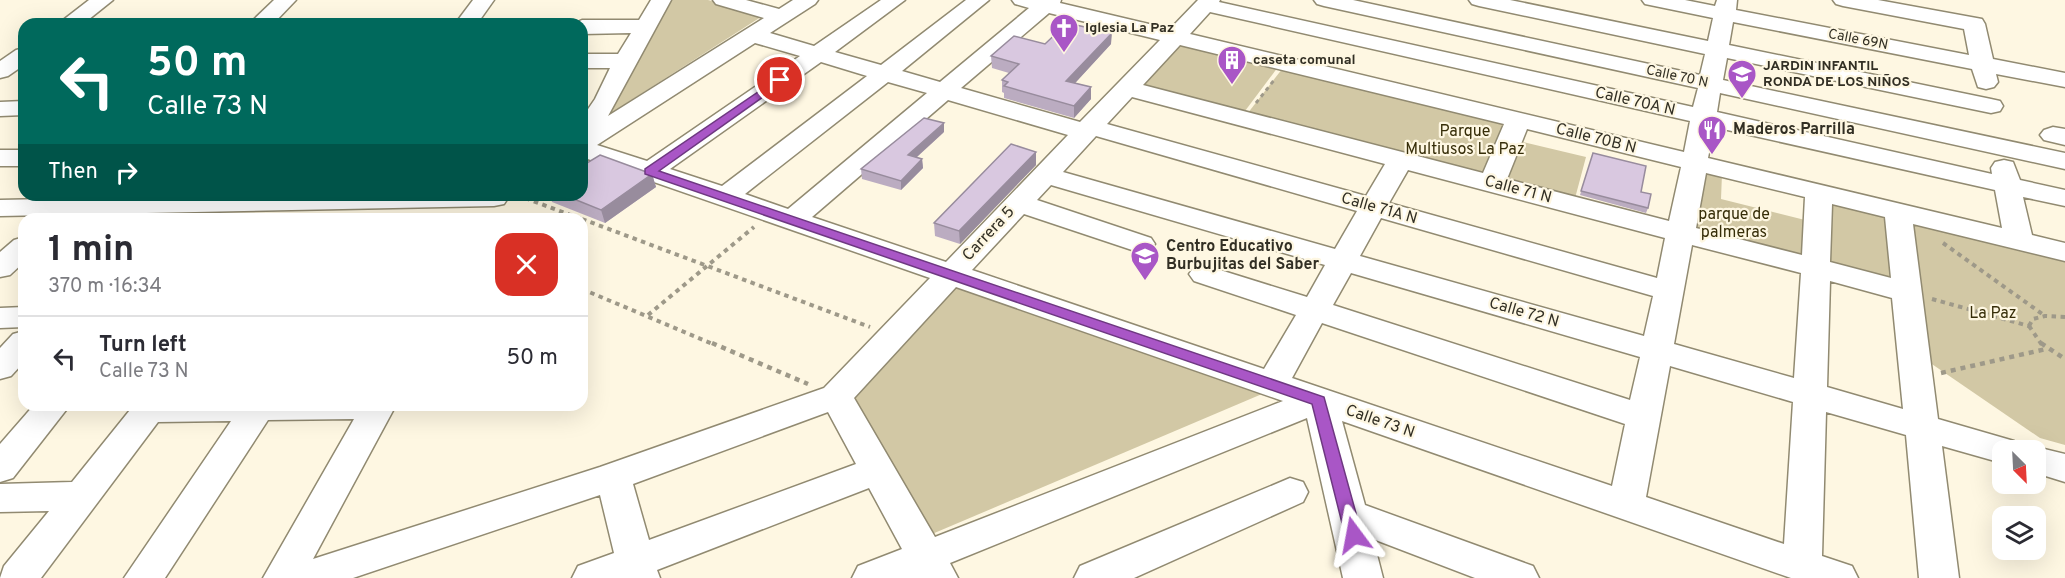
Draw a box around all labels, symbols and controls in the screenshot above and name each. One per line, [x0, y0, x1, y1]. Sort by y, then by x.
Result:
church icon: Iglesia La Paz [1048, 12, 1080, 54]
place label: Iglesia La Paz [1085, 20, 1174, 37]
street label: Calle 69N [1827, 26, 1889, 54]
text: 50 m [147, 38, 248, 91]
icon: left [48, 42, 126, 120]
building icon: caseta comunal [1216, 44, 1248, 86]
place label: caseta comunal [1253, 52, 1356, 69]
pin [754, 54, 805, 105]
school or university icon: JARDIN INFANTIL RONDA DE LOS NIÑOS [1726, 58, 1758, 100]
place label: JARDIN INFANTIL RONDA DE LOS NIÑOS [1763, 58, 1910, 91]
street label: Calle 70 N [1644, 62, 1710, 92]
icon: arrive [763, 63, 796, 96]
street label: Calle 70A N [1593, 83, 1677, 121]
text: Calle 73 N [147, 90, 268, 124]
restaurant icon: Maderos Parrilla [1696, 114, 1728, 156]
street label: Calle 70B N [1554, 119, 1638, 159]
place label: Maderos Parrilla [1733, 120, 1855, 140]
park label: Parque Multiusos La Paz [1405, 122, 1525, 160]
icon: right [110, 156, 143, 189]
text: Then [48, 159, 98, 186]
street label: Calle 71 N [1482, 171, 1554, 209]
street label: Calle 71A N [1339, 189, 1419, 229]
street label: Carrera 5 [959, 202, 1019, 266]
park label: parque de palmeras [1698, 205, 1770, 243]
text: 1 min [48, 228, 134, 274]
button: close [495, 233, 558, 296]
place label: Centro Educativo Burbujitas del Saber [1166, 237, 1320, 275]
school or university icon: Centro Educativo Burbujitas del Saber [1129, 240, 1161, 282]
text: 370 m · 16:34 [48, 274, 162, 300]
street label: Calle 72 N [1487, 293, 1561, 333]
park label: La Paz [1969, 304, 2017, 324]
text: Turn left [99, 332, 187, 359]
icon: left [48, 342, 81, 375]
text: 50 m [506, 345, 558, 372]
text: Calle 73 N [99, 359, 189, 385]
street label: Calle 73 N [1343, 401, 1417, 443]
north arrow [1992, 440, 2046, 494]
map controls [1992, 440, 2046, 560]
position arrow [1322, 503, 1386, 567]
button: layers [1992, 506, 2046, 560]

